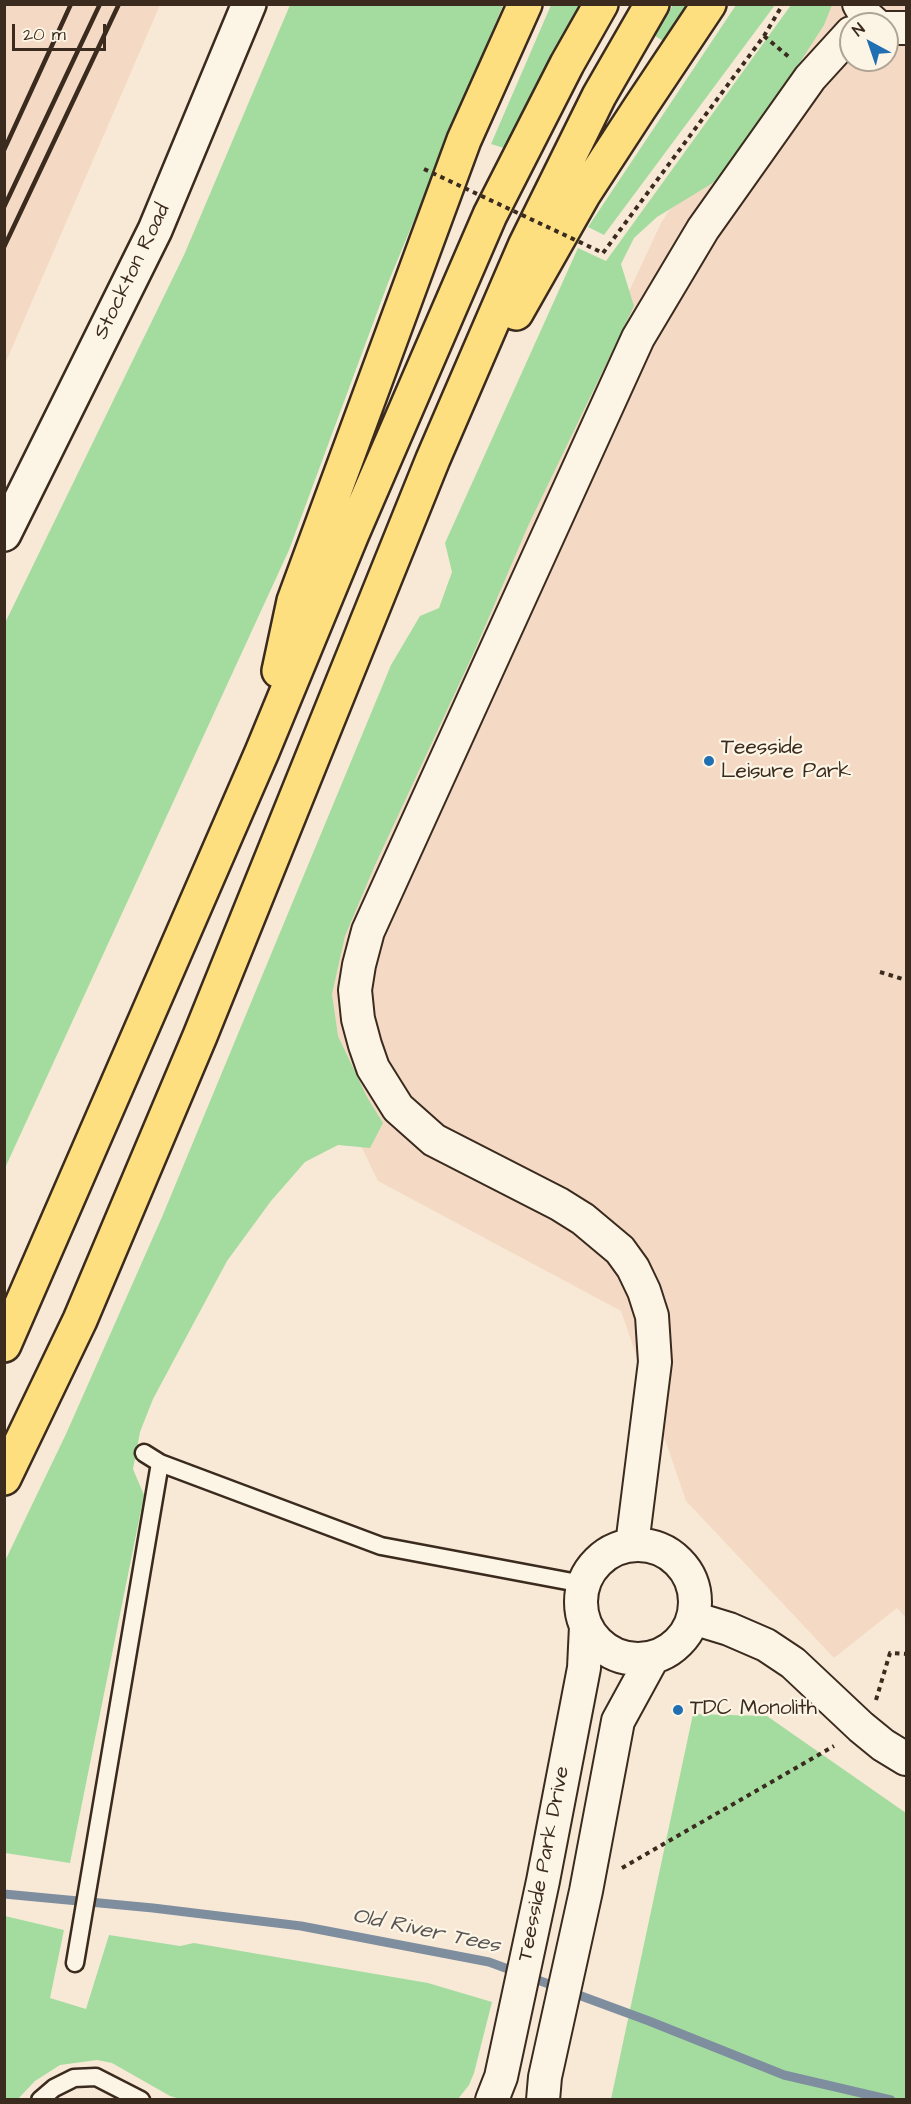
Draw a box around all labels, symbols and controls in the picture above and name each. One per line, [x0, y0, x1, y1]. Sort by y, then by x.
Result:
scale bar [15, 12, 110, 50]
north arrow [839, 12, 899, 72]
text: N [848, 18, 870, 41]
text: 20 m [23, 22, 66, 47]
street label: Stockton Road [89, 200, 177, 344]
place label: Teesside Leisure Park [721, 736, 851, 786]
marker: Teesside Leisure Park [702, 754, 716, 768]
place label: TDC Monolith [690, 1697, 817, 1723]
marker: TDC Monolith [671, 1703, 685, 1717]
street label: Teesside Park Drive [514, 1764, 576, 1964]
water label: Old River Tees [350, 1903, 502, 1961]

